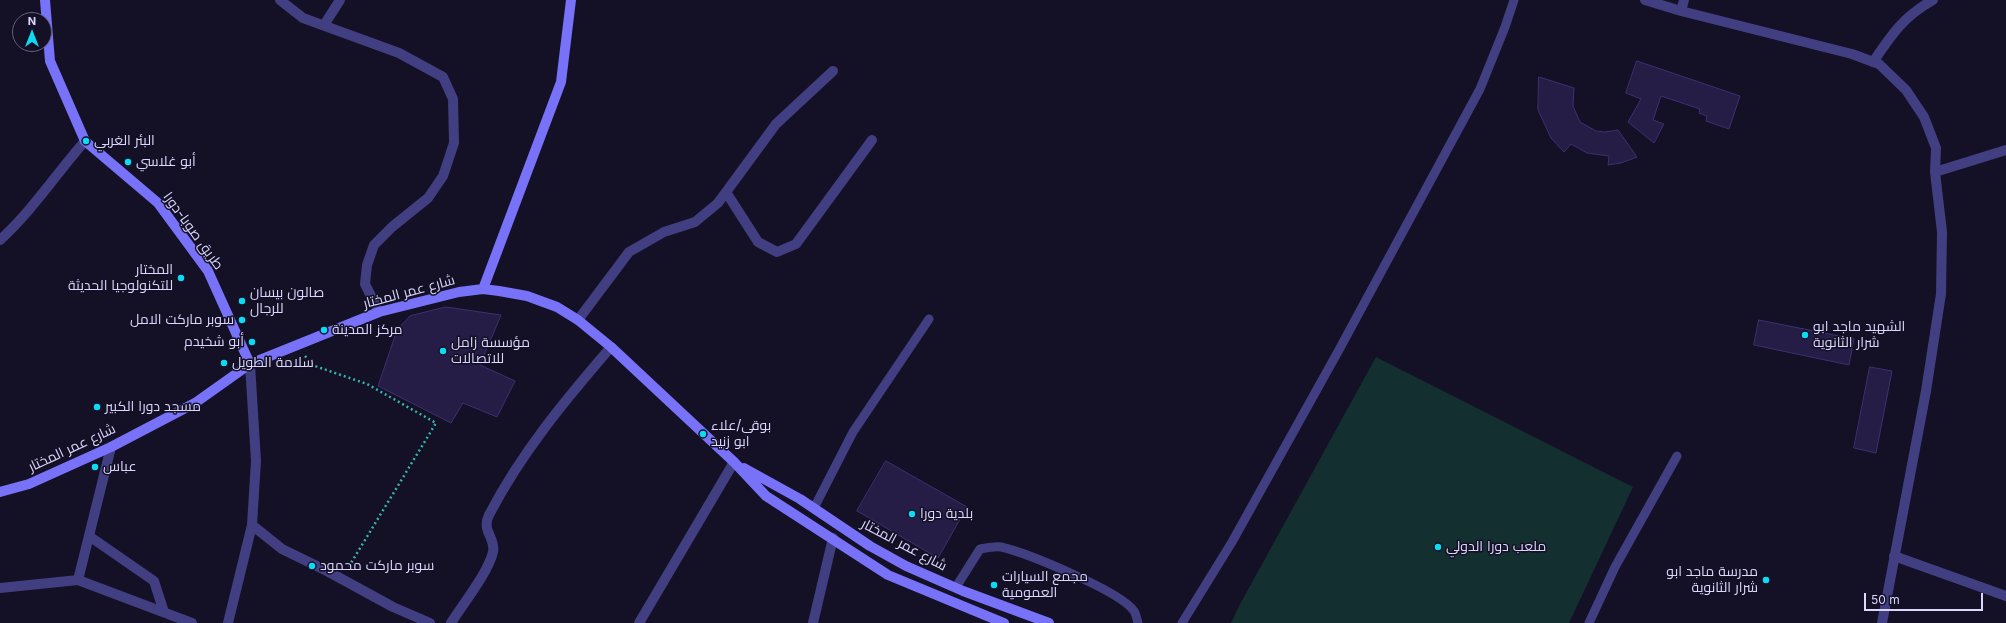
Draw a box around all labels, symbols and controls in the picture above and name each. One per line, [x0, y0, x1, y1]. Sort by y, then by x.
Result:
north arrow [12, 12, 52, 52]
text: N [28, 14, 36, 28]
place label: البئر الغربي [94, 133, 155, 149]
marker: البئر الغربي [81, 136, 91, 146]
place label: أبو غلاسي [136, 154, 196, 170]
marker: أبو غلاسي [123, 157, 133, 167]
street label: طريق صوبا-دورا [159, 189, 227, 273]
place label: المختار للتكنولوجيا الحديثة [68, 262, 173, 294]
street label: شارع عمر المختار [361, 272, 457, 312]
marker: المختار للتكنولوجيا الحديثة [176, 273, 186, 283]
place label: صالون بيسان للرجال [250, 285, 324, 318]
marker: صالون بيسان للرجال [237, 296, 247, 306]
place label: سوبر ماركت الامل [130, 312, 234, 328]
marker: سوبر ماركت الامل [237, 315, 247, 325]
place label: الشهيد ماجد ابو شرار الثانوية [1813, 319, 1905, 352]
place label: مركز المدينة [332, 322, 403, 338]
marker: مركز المدينة [319, 325, 329, 335]
marker: الشهيد ماجد ابو شرار الثانوية [1800, 330, 1810, 340]
place label: أبو شخيدم [184, 334, 244, 350]
place label: مؤسسة زامل للاتصالات [451, 335, 530, 368]
marker: أبو شخيدم [247, 337, 257, 347]
marker: مؤسسة زامل للاتصالات [438, 346, 448, 356]
place label: سلامة الطويل [232, 355, 314, 371]
marker: سلامة الطويل [219, 358, 229, 368]
place label: مسجد دورا الكبير [105, 399, 201, 415]
marker: مسجد دورا الكبير [92, 402, 102, 412]
place label: بوقي/علاء ابو زنيد [711, 418, 771, 450]
street label: شارع عمر المختار [26, 420, 118, 476]
marker: بوقي/علاء ابو زنيد [698, 429, 708, 439]
place label: عباس [103, 459, 136, 475]
marker: عباس [90, 462, 100, 472]
place label: بلدية دورا [920, 506, 973, 522]
marker: بلدية دورا [907, 509, 917, 519]
street label: شارع عمر المختار [858, 515, 950, 575]
place label: ملعب دورا الدولي [1446, 539, 1546, 555]
marker: ملعب دورا الدولي [1433, 542, 1443, 552]
place label: سوبر ماركت محمود [320, 558, 434, 574]
marker: سوبر ماركت محمود [307, 561, 317, 571]
place label: مدرسة ماجد ابو شرار الثانوية [1666, 564, 1758, 596]
place label: مجمع السيارات العمومية [1002, 569, 1088, 602]
marker: مدرسة ماجد ابو شرار الثانوية [1761, 575, 1771, 585]
marker: مجمع السيارات العمومية [989, 580, 999, 590]
scale bar [1866, 585, 1985, 611]
text: 50 m [1871, 592, 1900, 607]

